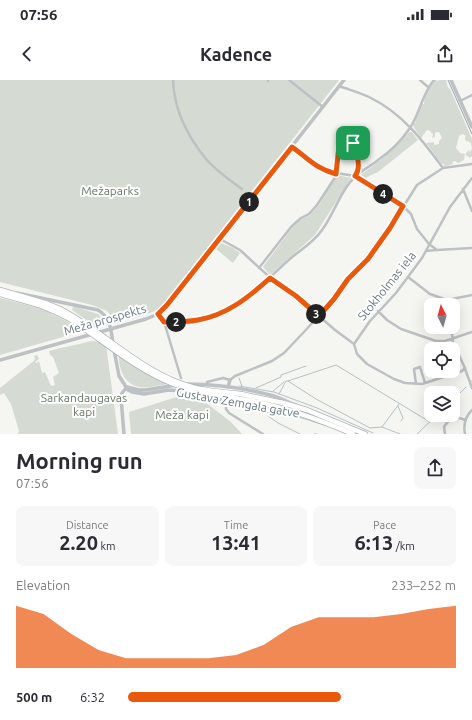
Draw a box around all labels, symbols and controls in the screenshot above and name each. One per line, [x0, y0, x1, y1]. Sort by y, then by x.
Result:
text: 07:56 [20, 6, 58, 23]
icon: back [16, 43, 38, 65]
icon: share [434, 43, 456, 65]
text: Kadence [200, 44, 272, 64]
pin [336, 126, 370, 160]
icon: arrive [342, 132, 364, 154]
park label: Mežaparks [81, 184, 139, 197]
pin: 4 [373, 184, 393, 204]
text: 4 [380, 188, 386, 200]
pin: 1 [239, 192, 259, 212]
text: 1 [246, 196, 252, 208]
street label: Stokholmas iela [355, 249, 418, 323]
north arrow [424, 298, 460, 334]
map controls [424, 298, 460, 422]
street label: Meža prospekts [62, 302, 147, 337]
pin: 3 [306, 304, 326, 324]
text: 3 [313, 308, 319, 320]
pin: 2 [166, 312, 186, 332]
text: 2 [173, 316, 179, 328]
button: locate [424, 342, 460, 378]
street label: Gustava Zemgala gatve [176, 385, 301, 420]
button: layers [424, 386, 460, 422]
park label: Sarkandaugavas kapi [41, 391, 127, 418]
park label: Meža kapi [155, 408, 209, 421]
button: share [414, 447, 456, 489]
text: Morning run [16, 448, 143, 473]
text: 07:56 [16, 476, 49, 490]
text: Distance [66, 519, 109, 531]
text: Time [224, 519, 248, 531]
text: Pace [373, 519, 396, 531]
text: 2.20 [59, 531, 98, 554]
text: 13:41 [211, 531, 261, 554]
text: 6:13 [354, 531, 393, 554]
text: km [98, 540, 116, 552]
text: /km [393, 540, 415, 552]
text: Elevation [16, 578, 70, 592]
text: 233–252 m [391, 578, 456, 592]
text: 500 m [16, 690, 52, 704]
text: 6:32 [80, 690, 105, 704]

